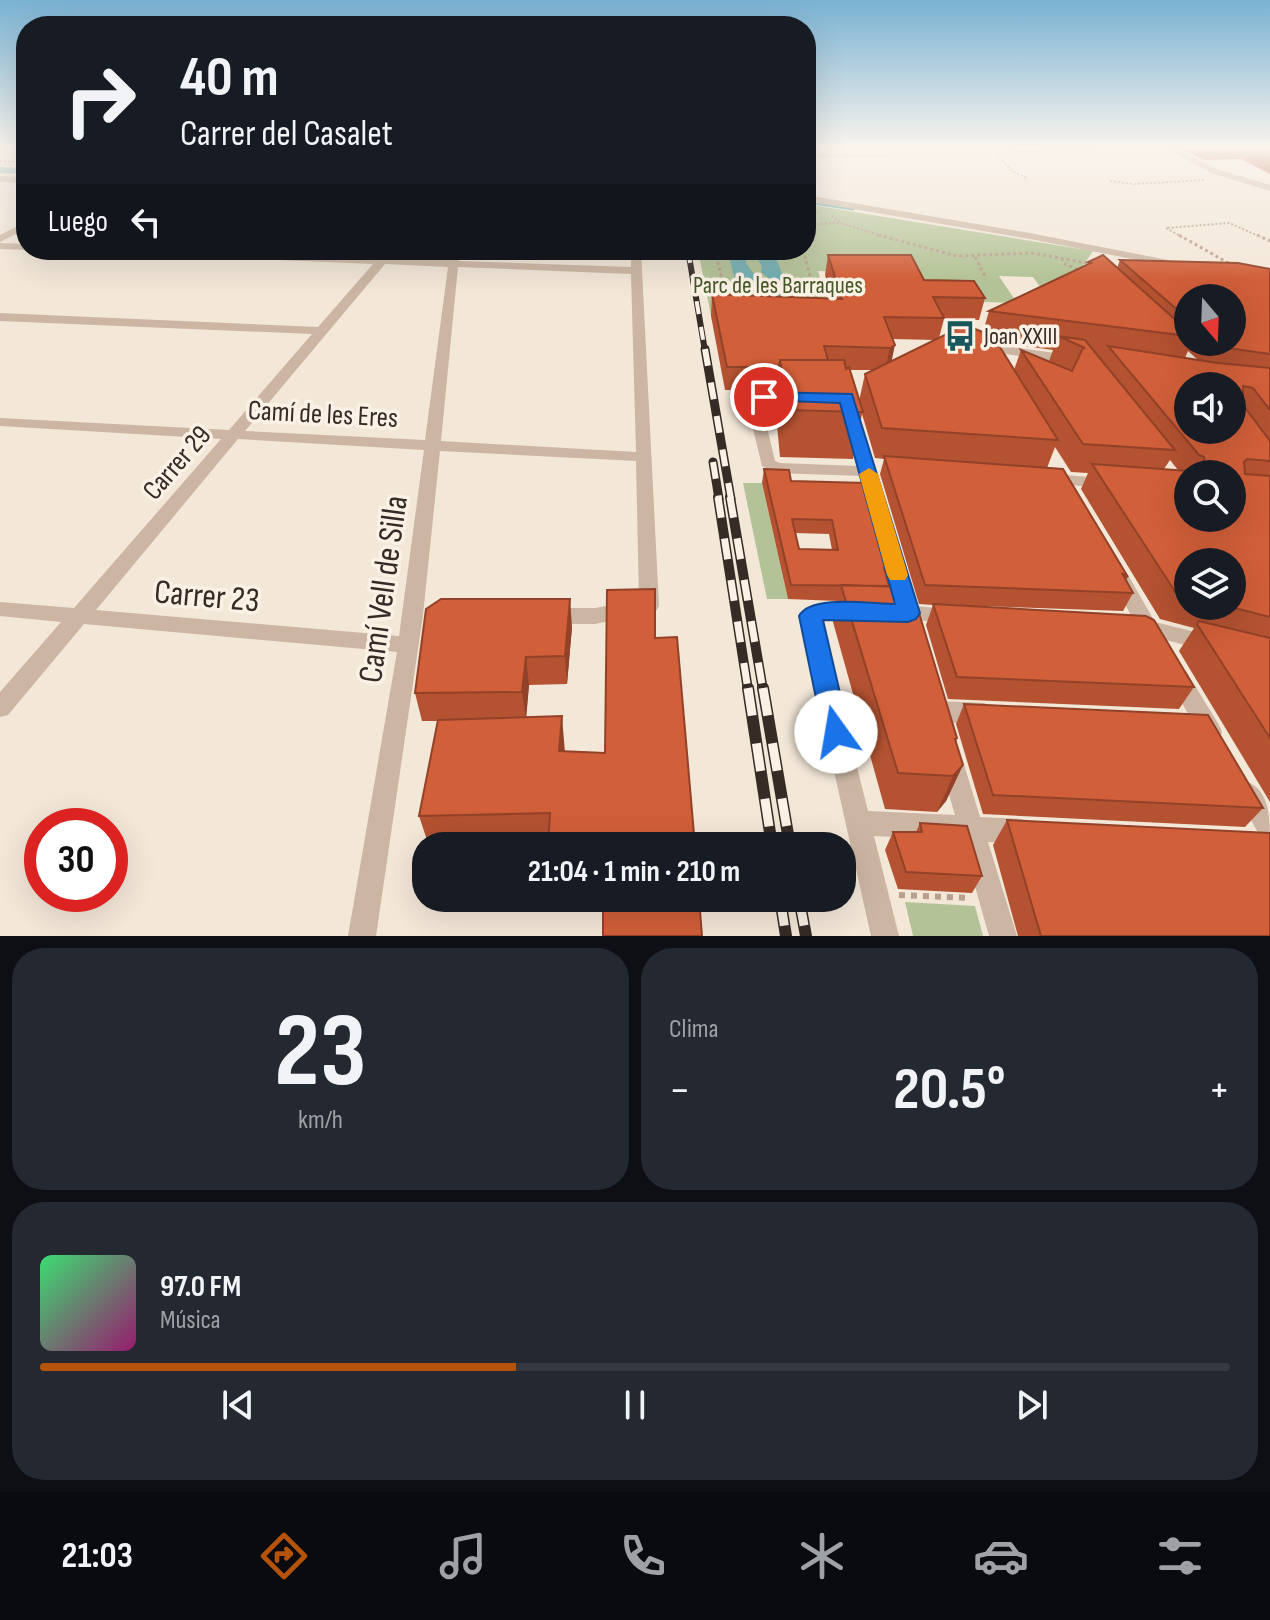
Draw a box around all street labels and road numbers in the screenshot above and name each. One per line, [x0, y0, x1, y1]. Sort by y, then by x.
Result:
street label: Camí de les Eres [247, 394, 399, 435]
street label: Carrer 29 [136, 419, 218, 507]
street label: Camí Vell de Silla [350, 493, 417, 685]
street label: Carrer 23 [153, 571, 261, 621]

